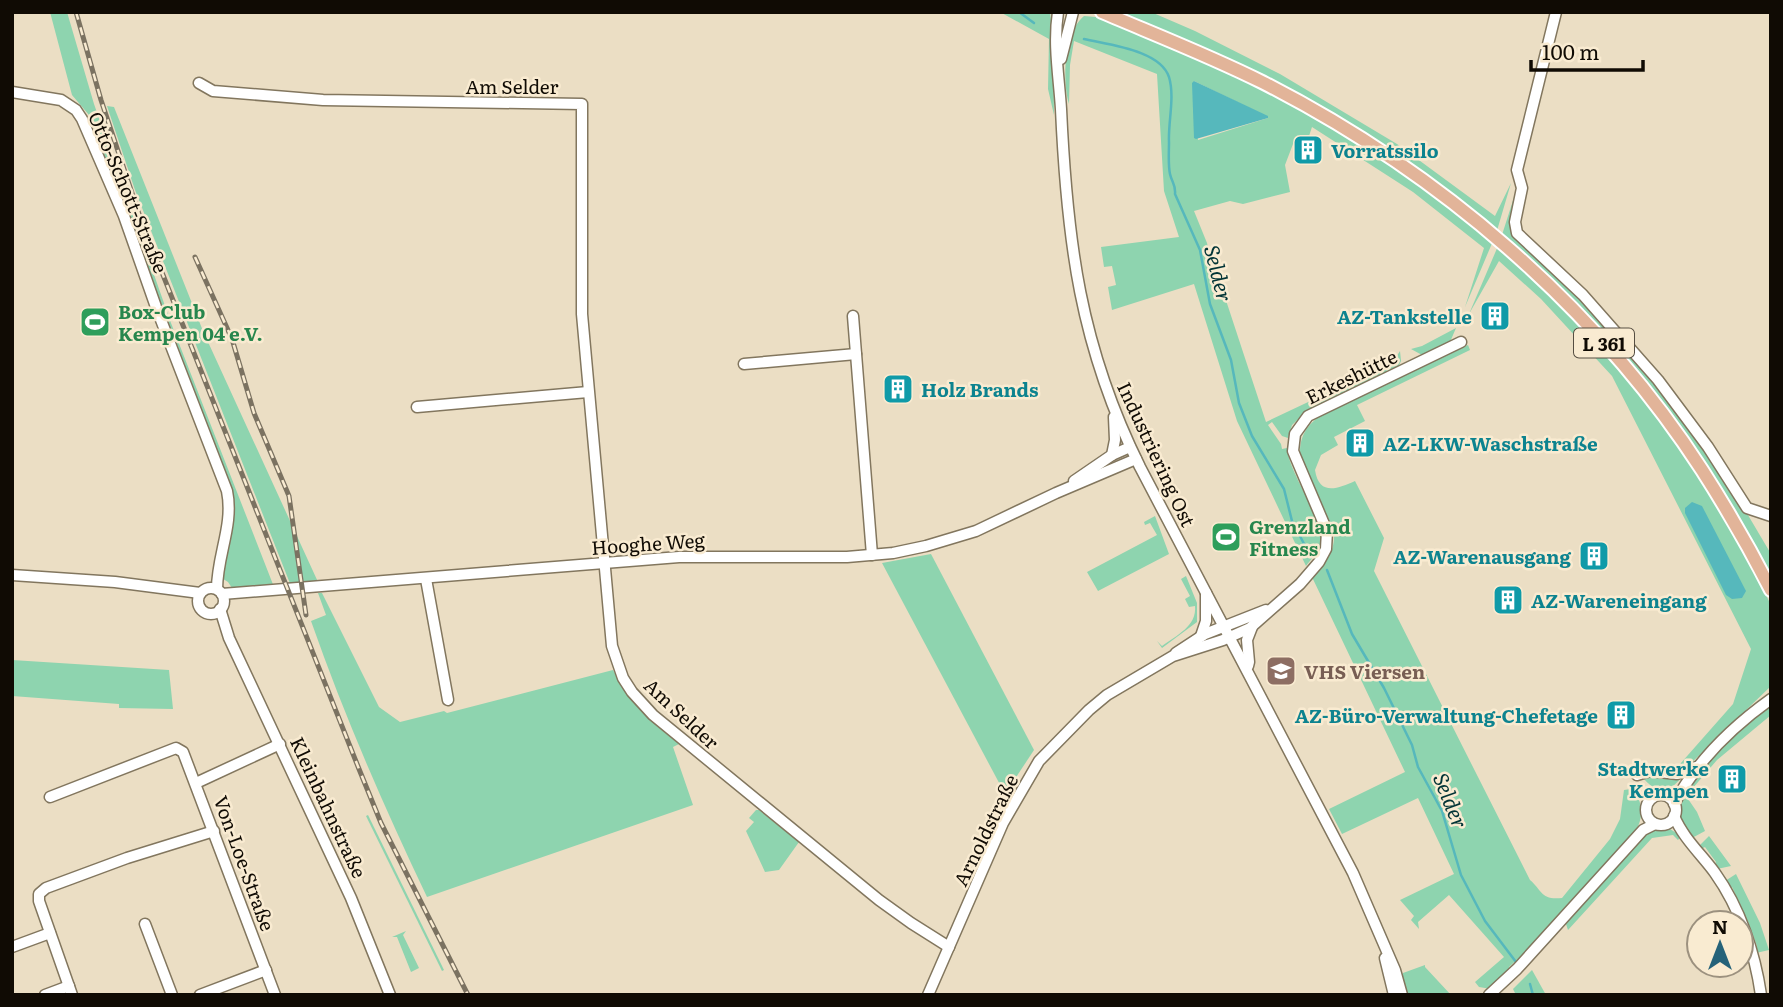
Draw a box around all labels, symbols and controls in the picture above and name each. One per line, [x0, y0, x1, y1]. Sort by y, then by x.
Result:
scale bar [1531, 28, 1643, 72]
text: 100 m [1542, 35, 1599, 66]
street label: Am Selder [465, 72, 559, 100]
street label: Otto-Schott-Straße [82, 107, 176, 277]
building icon: Vorratssilo [1291, 133, 1325, 167]
place label: Vorratssilo [1331, 136, 1439, 164]
water label: Selder [1198, 241, 1242, 305]
place label: Box-Club Kempen 04 e.V. [118, 297, 263, 347]
building icon: AZ-Tankstelle [1478, 299, 1512, 333]
place label: AZ-Tankstelle [1337, 302, 1472, 330]
sports icon: Box-Club Kempen 04 e.V. [78, 305, 112, 339]
road number: L 361 [1574, 328, 1634, 358]
street label: Erkeshütte [1300, 342, 1402, 410]
building icon: Holz Brands [881, 372, 915, 406]
place label: Holz Brands [921, 375, 1039, 403]
street label: Industriering Ost [1111, 377, 1203, 531]
building icon: AZ-LKW-Waschstraße [1343, 426, 1377, 460]
place label: AZ-LKW-Waschstraße [1383, 429, 1598, 457]
place label: Grenzland Fitness [1249, 512, 1351, 562]
sports icon: Grenzland Fitness [1209, 520, 1243, 554]
street label: Hooghe Weg [590, 525, 706, 561]
building icon: AZ-Warenausgang [1577, 539, 1611, 573]
place label: AZ-Warenausgang [1393, 542, 1572, 570]
building icon: AZ-Wareneingang [1491, 583, 1525, 617]
place label: AZ-Wareneingang [1531, 586, 1707, 614]
school or university icon: VHS Viersen [1264, 654, 1298, 688]
place label: VHS Viersen [1304, 657, 1425, 685]
street label: Am Selder [638, 671, 726, 755]
building icon: AZ-Büro-Verwaltung-Chefetage [1604, 698, 1638, 732]
place label: AZ-Büro-Verwaltung-Chefetage [1295, 701, 1598, 729]
street label: Kleinbahnstraße [284, 732, 374, 882]
place label: Stadtwerke Kempen [1598, 754, 1709, 804]
building icon: Stadtwerke Kempen [1715, 762, 1749, 796]
water label: Selder [1427, 768, 1477, 833]
street label: Arnoldstraße [946, 769, 1024, 891]
street label: Von-Loe-Straße [208, 791, 282, 935]
north arrow [1685, 909, 1755, 979]
text: N [1712, 912, 1728, 940]

